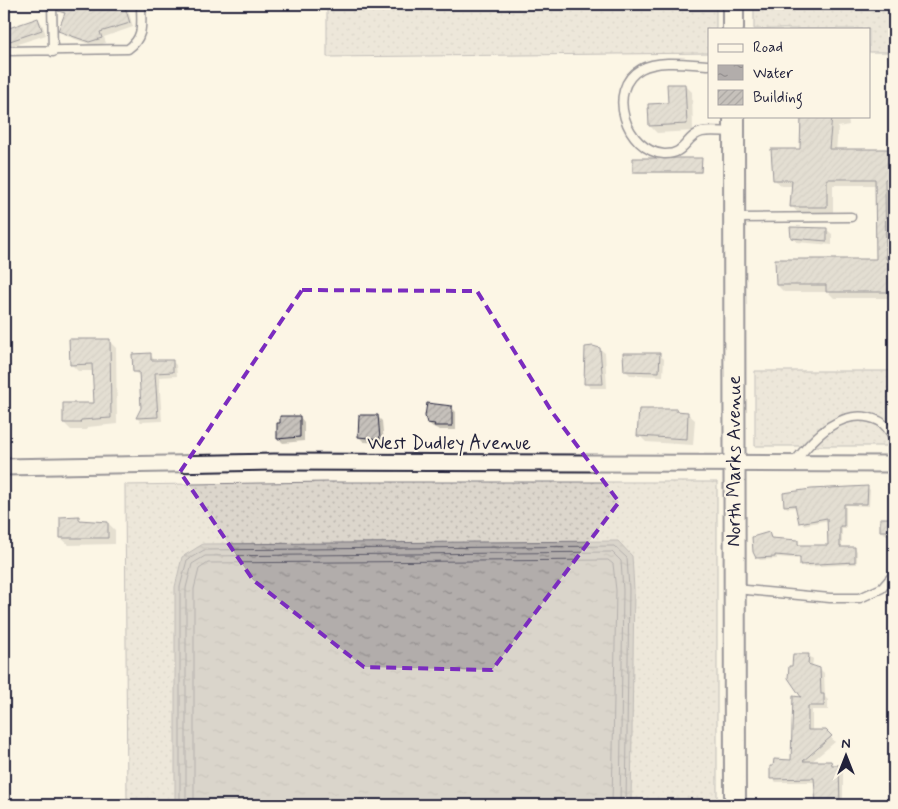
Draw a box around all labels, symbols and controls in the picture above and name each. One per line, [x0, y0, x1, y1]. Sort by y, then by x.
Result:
legend [708, 28, 870, 118]
text: Road [753, 38, 783, 58]
text: Water [753, 64, 793, 84]
text: Building [753, 88, 803, 109]
street label: North Marks Avenue [722, 375, 747, 547]
street label: West Dudley Avenue [367, 431, 531, 457]
north arrow [820, 732, 870, 782]
text: N [841, 735, 851, 753]

